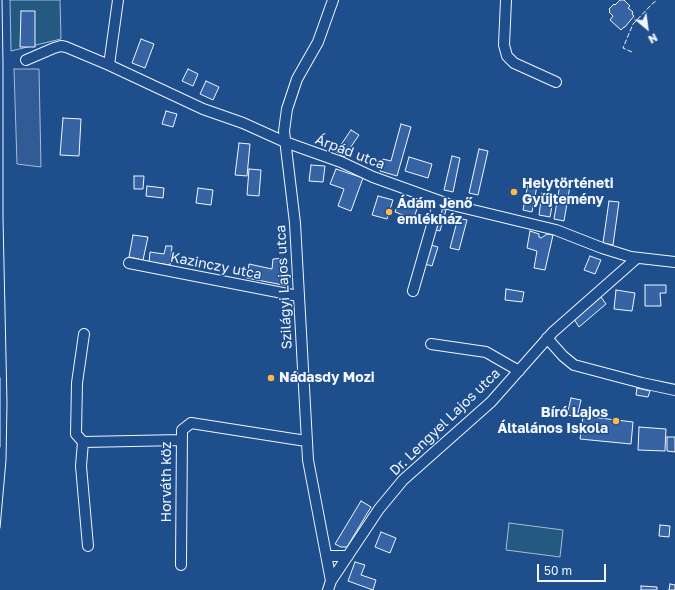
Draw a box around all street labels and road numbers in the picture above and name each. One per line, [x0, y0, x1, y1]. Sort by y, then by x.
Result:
street label: Árpád utca [313, 131, 387, 173]
street label: Szilágyi Lajos utca [272, 224, 296, 350]
street label: Kazinczy utca [169, 249, 263, 283]
street label: Dr. Lengyel Lajos utca [386, 365, 504, 479]
street label: Horváth köz [159, 442, 175, 522]

